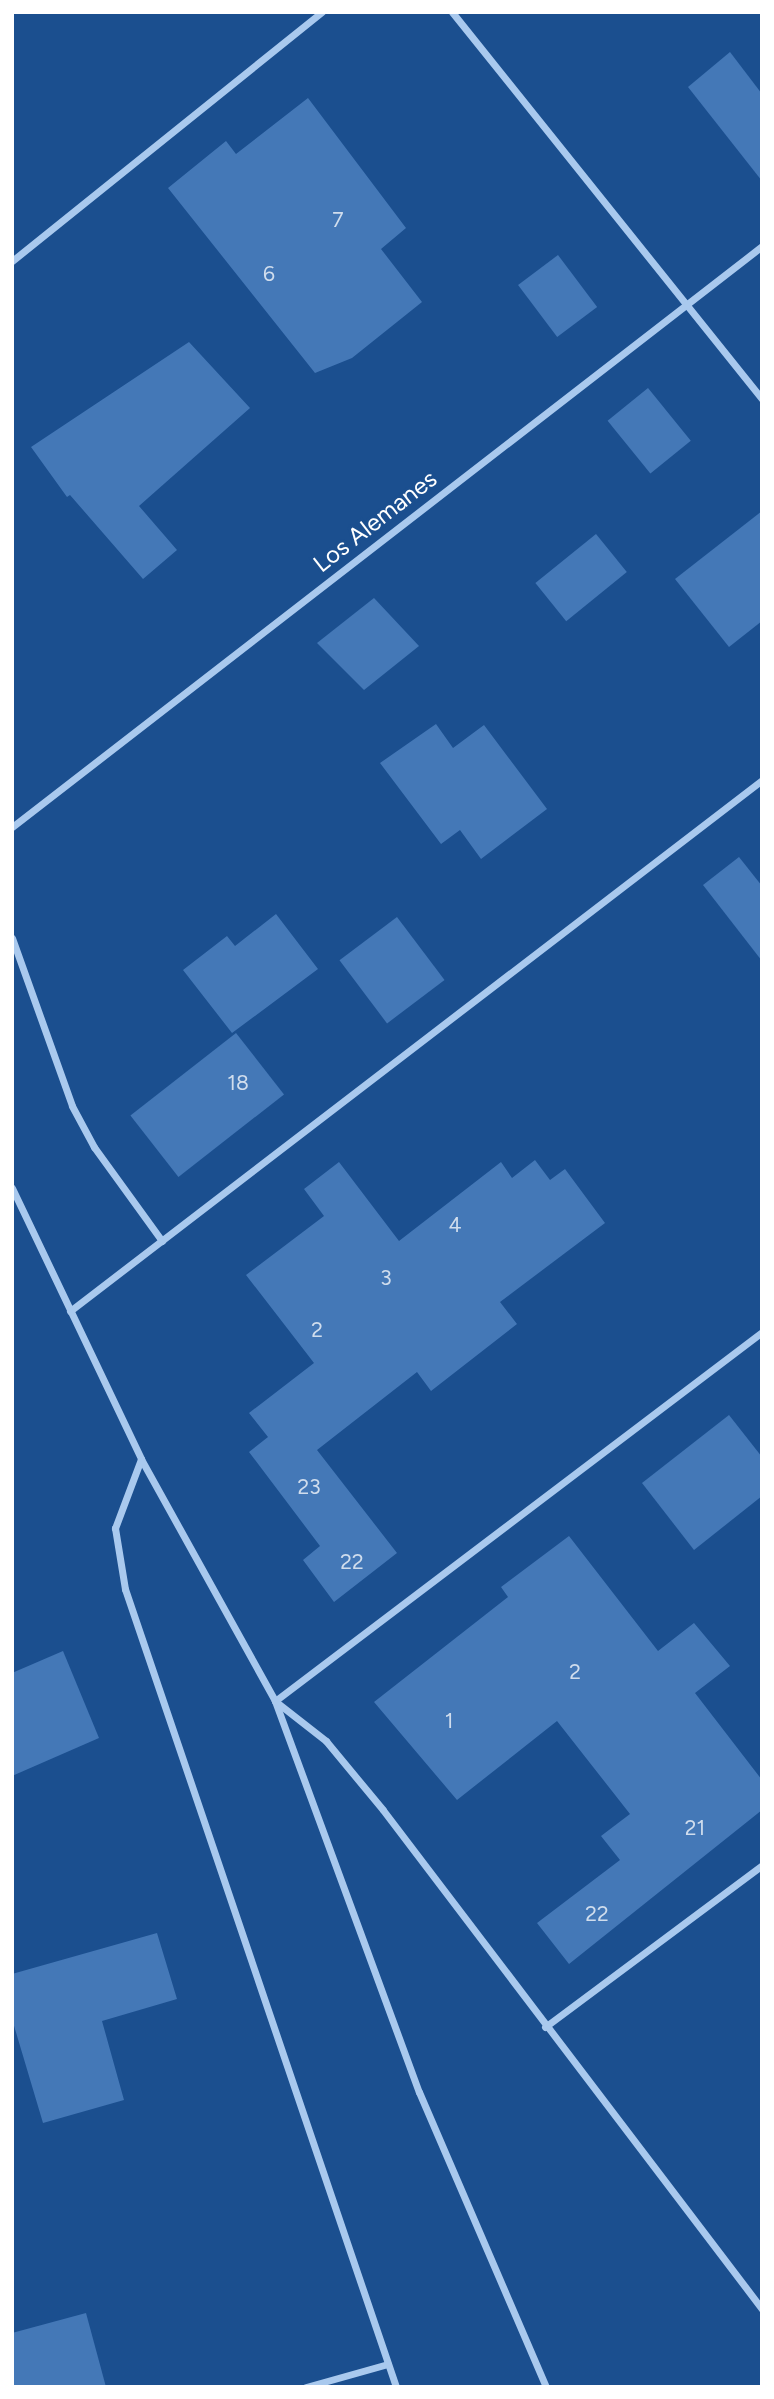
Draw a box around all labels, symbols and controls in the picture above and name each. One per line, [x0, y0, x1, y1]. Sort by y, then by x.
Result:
house number: 7 [332, 207, 344, 233]
house number: 6 [263, 261, 275, 287]
street label: Los Alemanes [308, 464, 442, 578]
house number: 18 [227, 1070, 249, 1096]
house number: 4 [448, 1212, 462, 1238]
house number: 3 [380, 1265, 392, 1291]
house number: 2 [311, 1317, 323, 1343]
house number: 23 [297, 1474, 321, 1500]
house number: 22 [340, 1549, 364, 1575]
house number: 2 [569, 1659, 581, 1685]
house number: 1 [445, 1708, 453, 1734]
house number: 21 [685, 1815, 705, 1841]
house number: 22 [585, 1901, 609, 1927]

